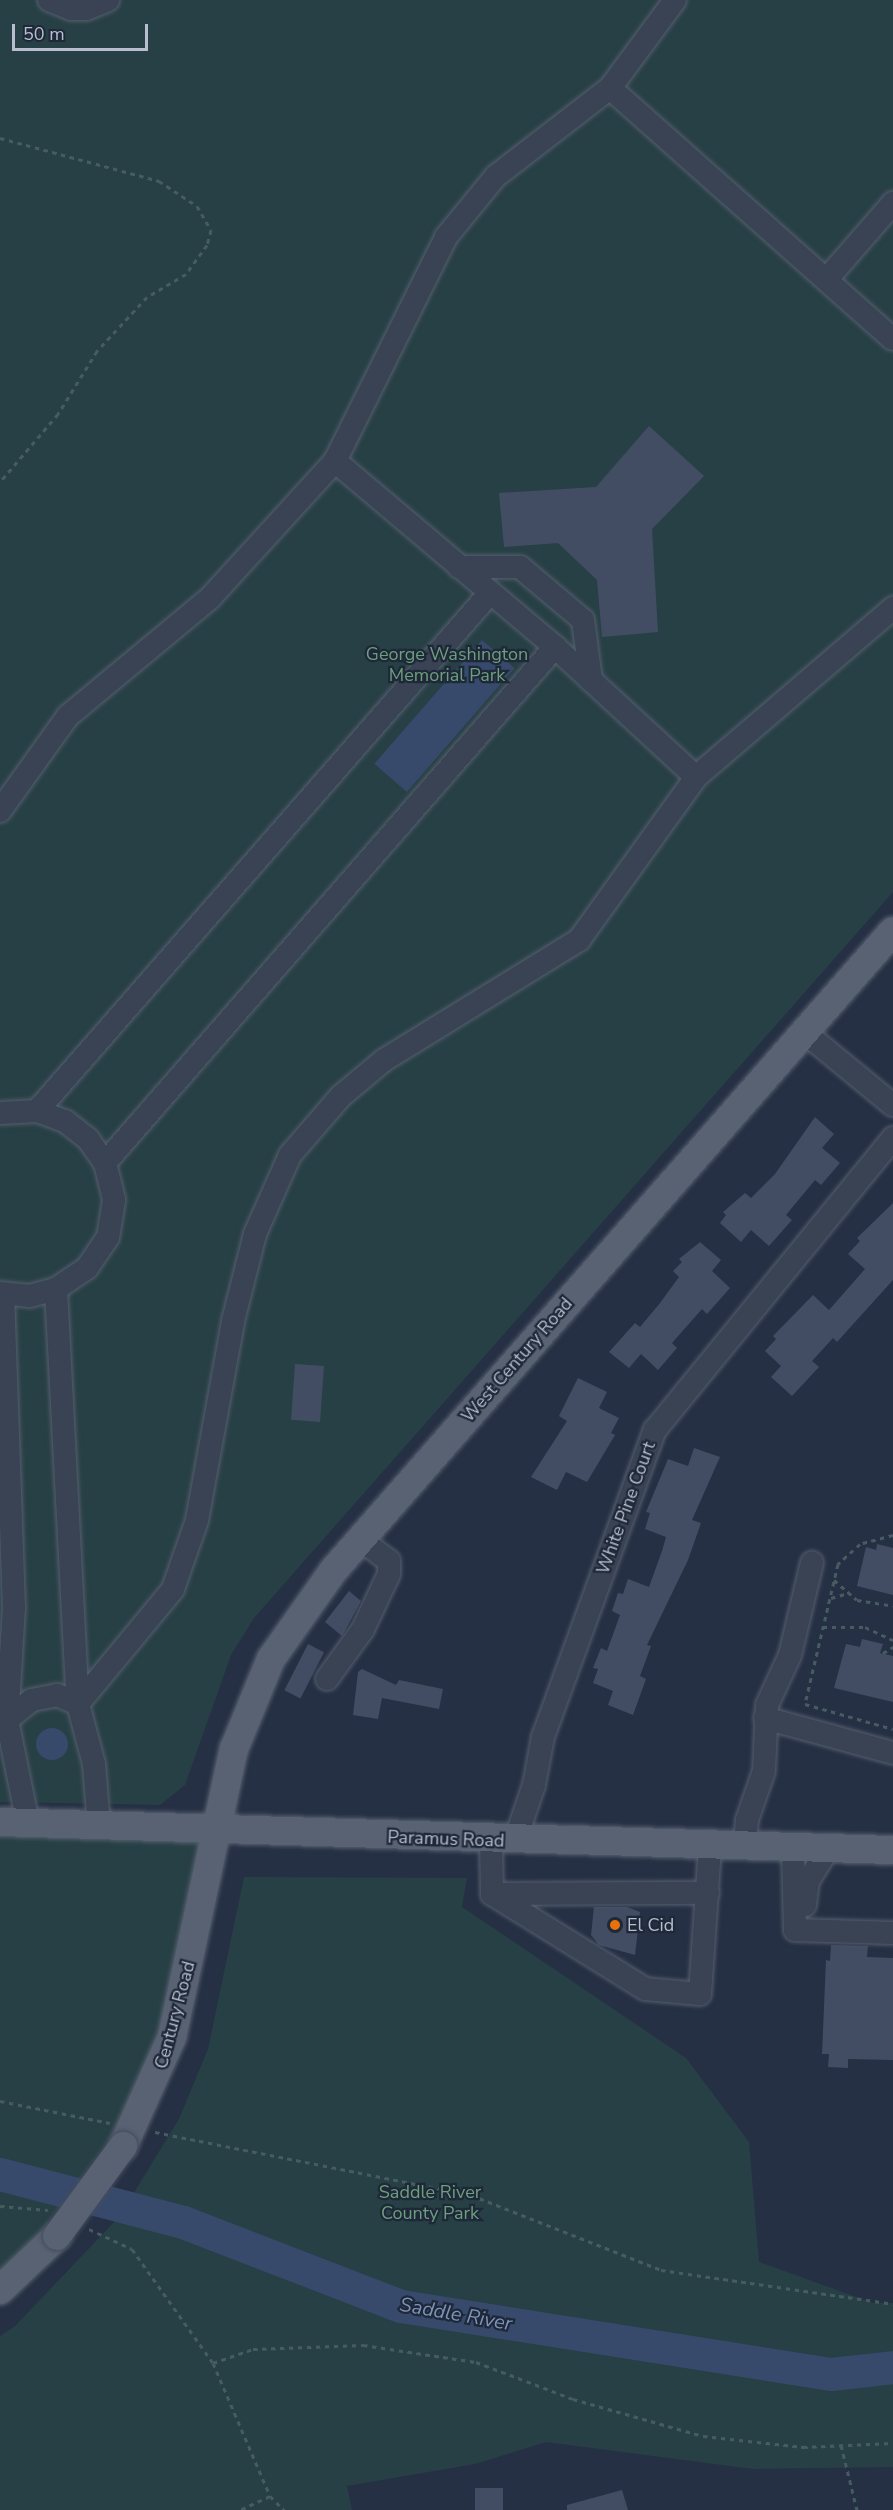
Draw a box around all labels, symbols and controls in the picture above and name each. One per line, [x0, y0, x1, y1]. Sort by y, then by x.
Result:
scale bar [15, 12, 152, 50]
text: 50 m [23, 22, 65, 46]
park label: George Washington Memorial Park [366, 644, 528, 686]
street label: West Century Road [457, 1293, 577, 1427]
street label: White Pine Court [592, 1439, 660, 1577]
street label: Paramus Road [387, 1826, 505, 1852]
place label: El Cid [627, 1914, 674, 1936]
marker: El Cid [608, 1918, 622, 1932]
street label: Century Road [150, 1959, 200, 2071]
park label: Saddle River County Park [379, 2182, 481, 2224]
water label: Saddle River [398, 2292, 514, 2336]

